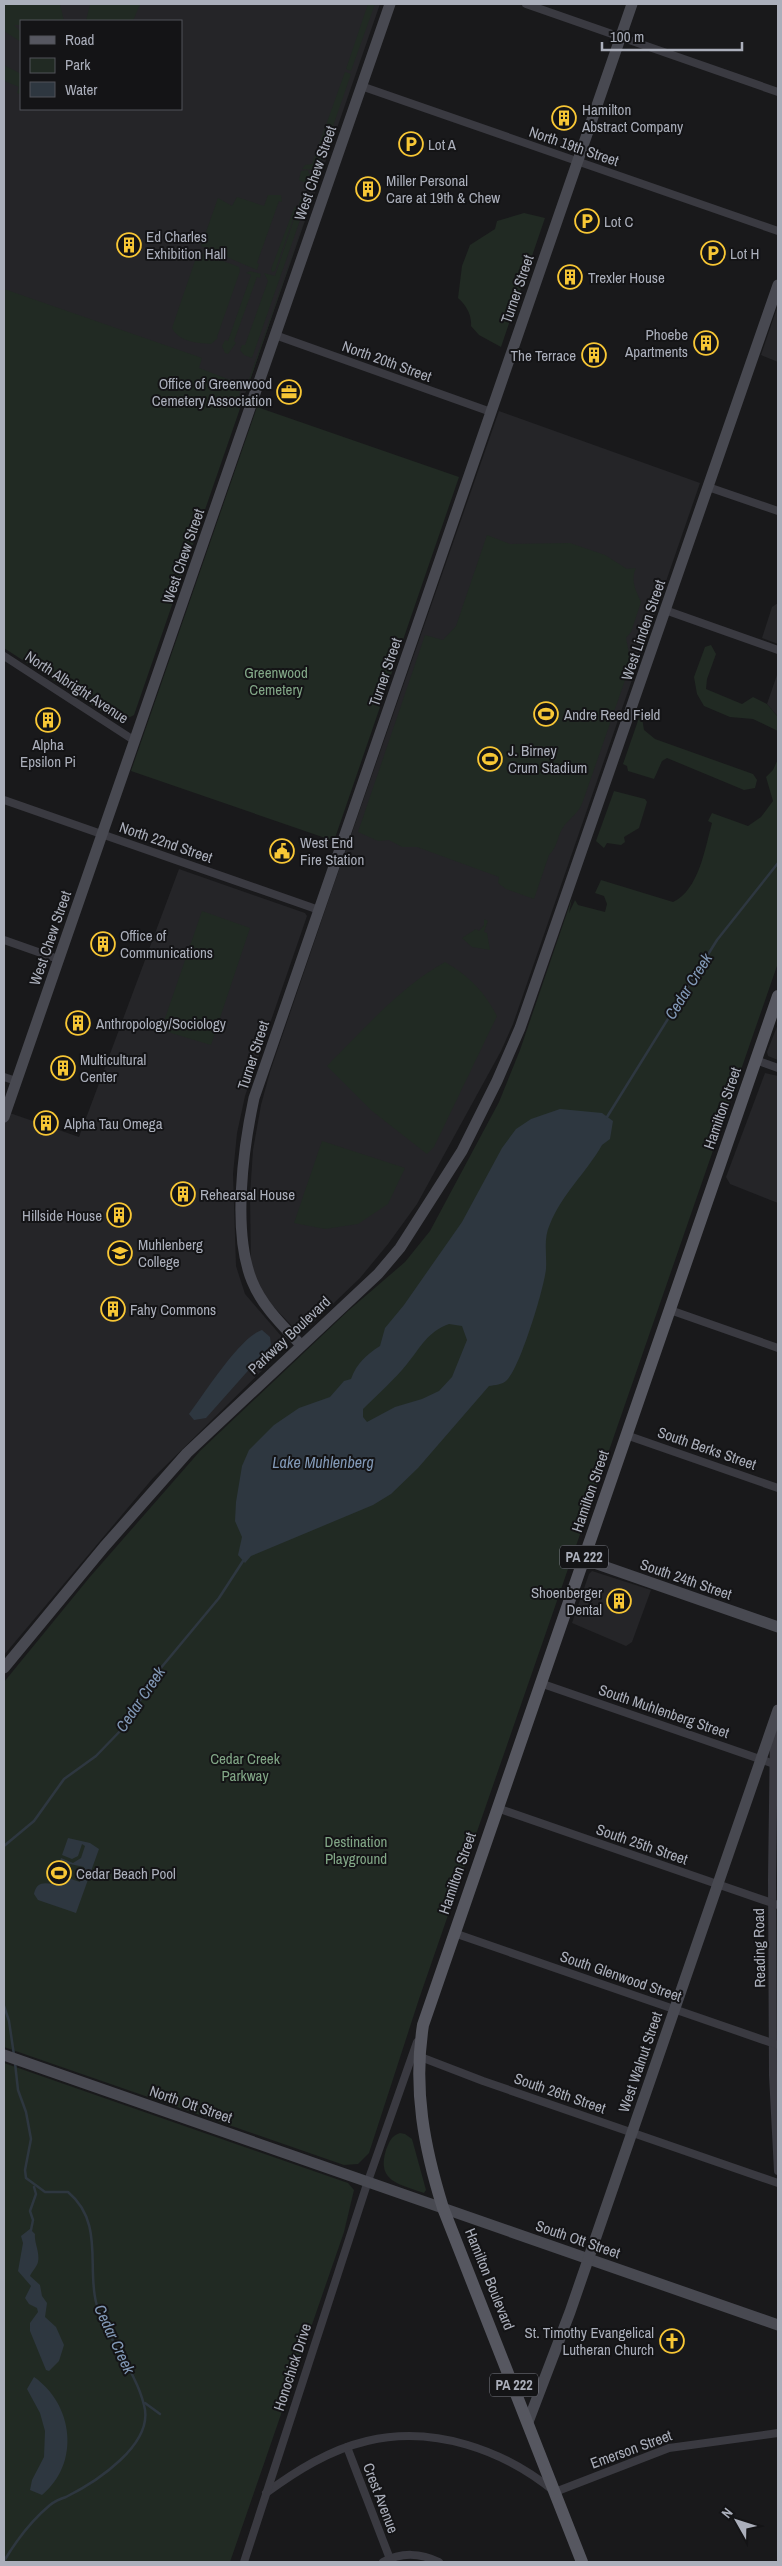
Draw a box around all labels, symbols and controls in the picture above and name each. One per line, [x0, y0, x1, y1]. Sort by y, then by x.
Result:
legend [20, 20, 182, 110]
scale bar [602, 20, 742, 52]
text: 100 m [610, 26, 644, 47]
text: Road [65, 29, 94, 50]
text: Park [65, 54, 91, 75]
text: Water [65, 79, 97, 100]
place label: Hamilton Abstract Company [581, 99, 684, 137]
building icon: Hamilton Abstract Company [551, 105, 577, 131]
street label: North 19th Street [526, 121, 622, 171]
street label: West Chew Street [289, 122, 341, 223]
parking icon: Lot A [398, 131, 424, 157]
place label: Lot A [428, 134, 457, 155]
place label: Miller Personal Care at 19th & Chew [386, 170, 500, 208]
building icon: Miller Personal Care at 19th & Chew [355, 176, 381, 202]
parking icon: Lot C [574, 208, 600, 234]
place label: Lot C [604, 211, 634, 232]
place label: Ed Charles Exhibition Hall [146, 226, 226, 264]
building icon: Ed Charles Exhibition Hall [116, 232, 142, 258]
parking icon: Lot H [700, 240, 726, 266]
place label: Lot H [730, 243, 759, 264]
street label: Turner Street [495, 251, 539, 326]
building icon: Trexler House [557, 264, 583, 290]
place label: Trexler House [588, 267, 665, 288]
place label: Phoebe Apartments [624, 324, 688, 362]
building icon: Phoebe Apartments [693, 330, 719, 356]
street label: North 20th Street [339, 335, 435, 387]
building icon: The Terrace [581, 342, 607, 368]
place label: The Terrace [511, 345, 576, 366]
place label: Office of Greenwood Cemetery Association [152, 373, 272, 411]
office icon: Office of Greenwood Cemetery Association [276, 379, 302, 405]
street label: West Chew Street [157, 505, 209, 606]
street label: West Linden Street [616, 576, 670, 683]
street label: Turner Street [363, 634, 407, 709]
street label: North Albright Avenue [21, 646, 133, 728]
park label: Greenwood Cemetery [244, 662, 308, 700]
sports icon: Andre Reed Field [533, 701, 559, 727]
place label: Andre Reed Field [563, 704, 660, 725]
building icon: Alpha Epsilon Pi [35, 707, 61, 733]
place label: Alpha Epsilon Pi [20, 734, 76, 772]
place label: J. Birney Crum Stadium [508, 740, 587, 778]
sports icon: J. Birney Crum Stadium [477, 746, 503, 772]
street label: North 22nd Street [117, 816, 216, 868]
place label: West End Fire Station [300, 832, 364, 870]
public building icon: West End Fire Station [269, 838, 295, 864]
street label: West Chew Street [24, 887, 76, 988]
place label: Office of Communications [120, 925, 213, 963]
building icon: Office of Communications [90, 931, 116, 957]
water label: Cedar Creek [659, 948, 717, 1023]
building icon: Anthropology/Sociology [65, 1010, 91, 1036]
place label: Anthropology/Sociology [95, 1013, 227, 1034]
street label: Turner Street [232, 1017, 274, 1092]
place label: Multicultural Center [80, 1049, 146, 1087]
building icon: Multicultural Center [50, 1055, 76, 1081]
street label: Hamilton Street [698, 1064, 746, 1152]
building icon: Alpha Tau Omega [33, 1110, 59, 1136]
place label: Alpha Tau Omega [63, 1113, 163, 1134]
building icon: Rehearsal House [170, 1181, 196, 1207]
place label: Rehearsal House [200, 1184, 295, 1205]
building icon: Hillside House [106, 1202, 132, 1228]
place label: Hillside House [22, 1205, 102, 1226]
place label: Muhlenberg College [138, 1234, 203, 1272]
school or university icon: Muhlenberg College [107, 1240, 133, 1266]
street label: Parkway Boulevard [243, 1291, 335, 1379]
building icon: Fahy Commons [100, 1296, 126, 1322]
place label: Fahy Commons [130, 1299, 216, 1320]
street label: South Berks Street [655, 1421, 760, 1475]
street label: Hamilton Street [566, 1447, 614, 1535]
water label: Lake Muhlenberg [272, 1451, 374, 1473]
road number: PA 222 [560, 1545, 608, 1568]
street label: South 24th Street [637, 1553, 735, 1605]
place label: Shoenberger Dental [531, 1582, 602, 1620]
building icon: Shoenberger Dental [606, 1588, 632, 1614]
water label: Cedar Creek [110, 1662, 170, 1736]
street label: South Muhlenberg Street [596, 1679, 733, 1743]
park label: Cedar Creek Parkway [210, 1748, 281, 1786]
street label: South 25th Street [593, 1818, 691, 1870]
street label: Hamilton Street [433, 1829, 481, 1917]
park label: Destination Playground [325, 1831, 387, 1869]
sports icon: Cedar Beach Pool [46, 1860, 72, 1886]
place label: Cedar Beach Pool [76, 1863, 176, 1884]
street label: Reading Road [748, 1908, 770, 1988]
street label: South Glenwood Street [557, 1945, 685, 2007]
street label: West Walnut Street [613, 2008, 667, 2115]
street label: South 26th Street [511, 2067, 609, 2119]
street label: North Ott Street [147, 2080, 236, 2128]
street label: South Ott Street [533, 2215, 624, 2263]
street label: Hamilton Boulevard [460, 2225, 520, 2333]
water label: Cedar Creek [89, 2301, 141, 2378]
street label: Honochick Drive [268, 2320, 316, 2413]
place label: St. Timothy Evangelical Lutheran Church [525, 2322, 654, 2360]
church icon: St. Timothy Evangelical Lutheran Church [659, 2328, 685, 2354]
road number: PA 222 [490, 2374, 538, 2396]
street label: Emerson Street [587, 2424, 675, 2473]
street label: Crest Avenue [358, 2460, 404, 2536]
north arrow [712, 2496, 762, 2546]
text: N [717, 2504, 737, 2522]

